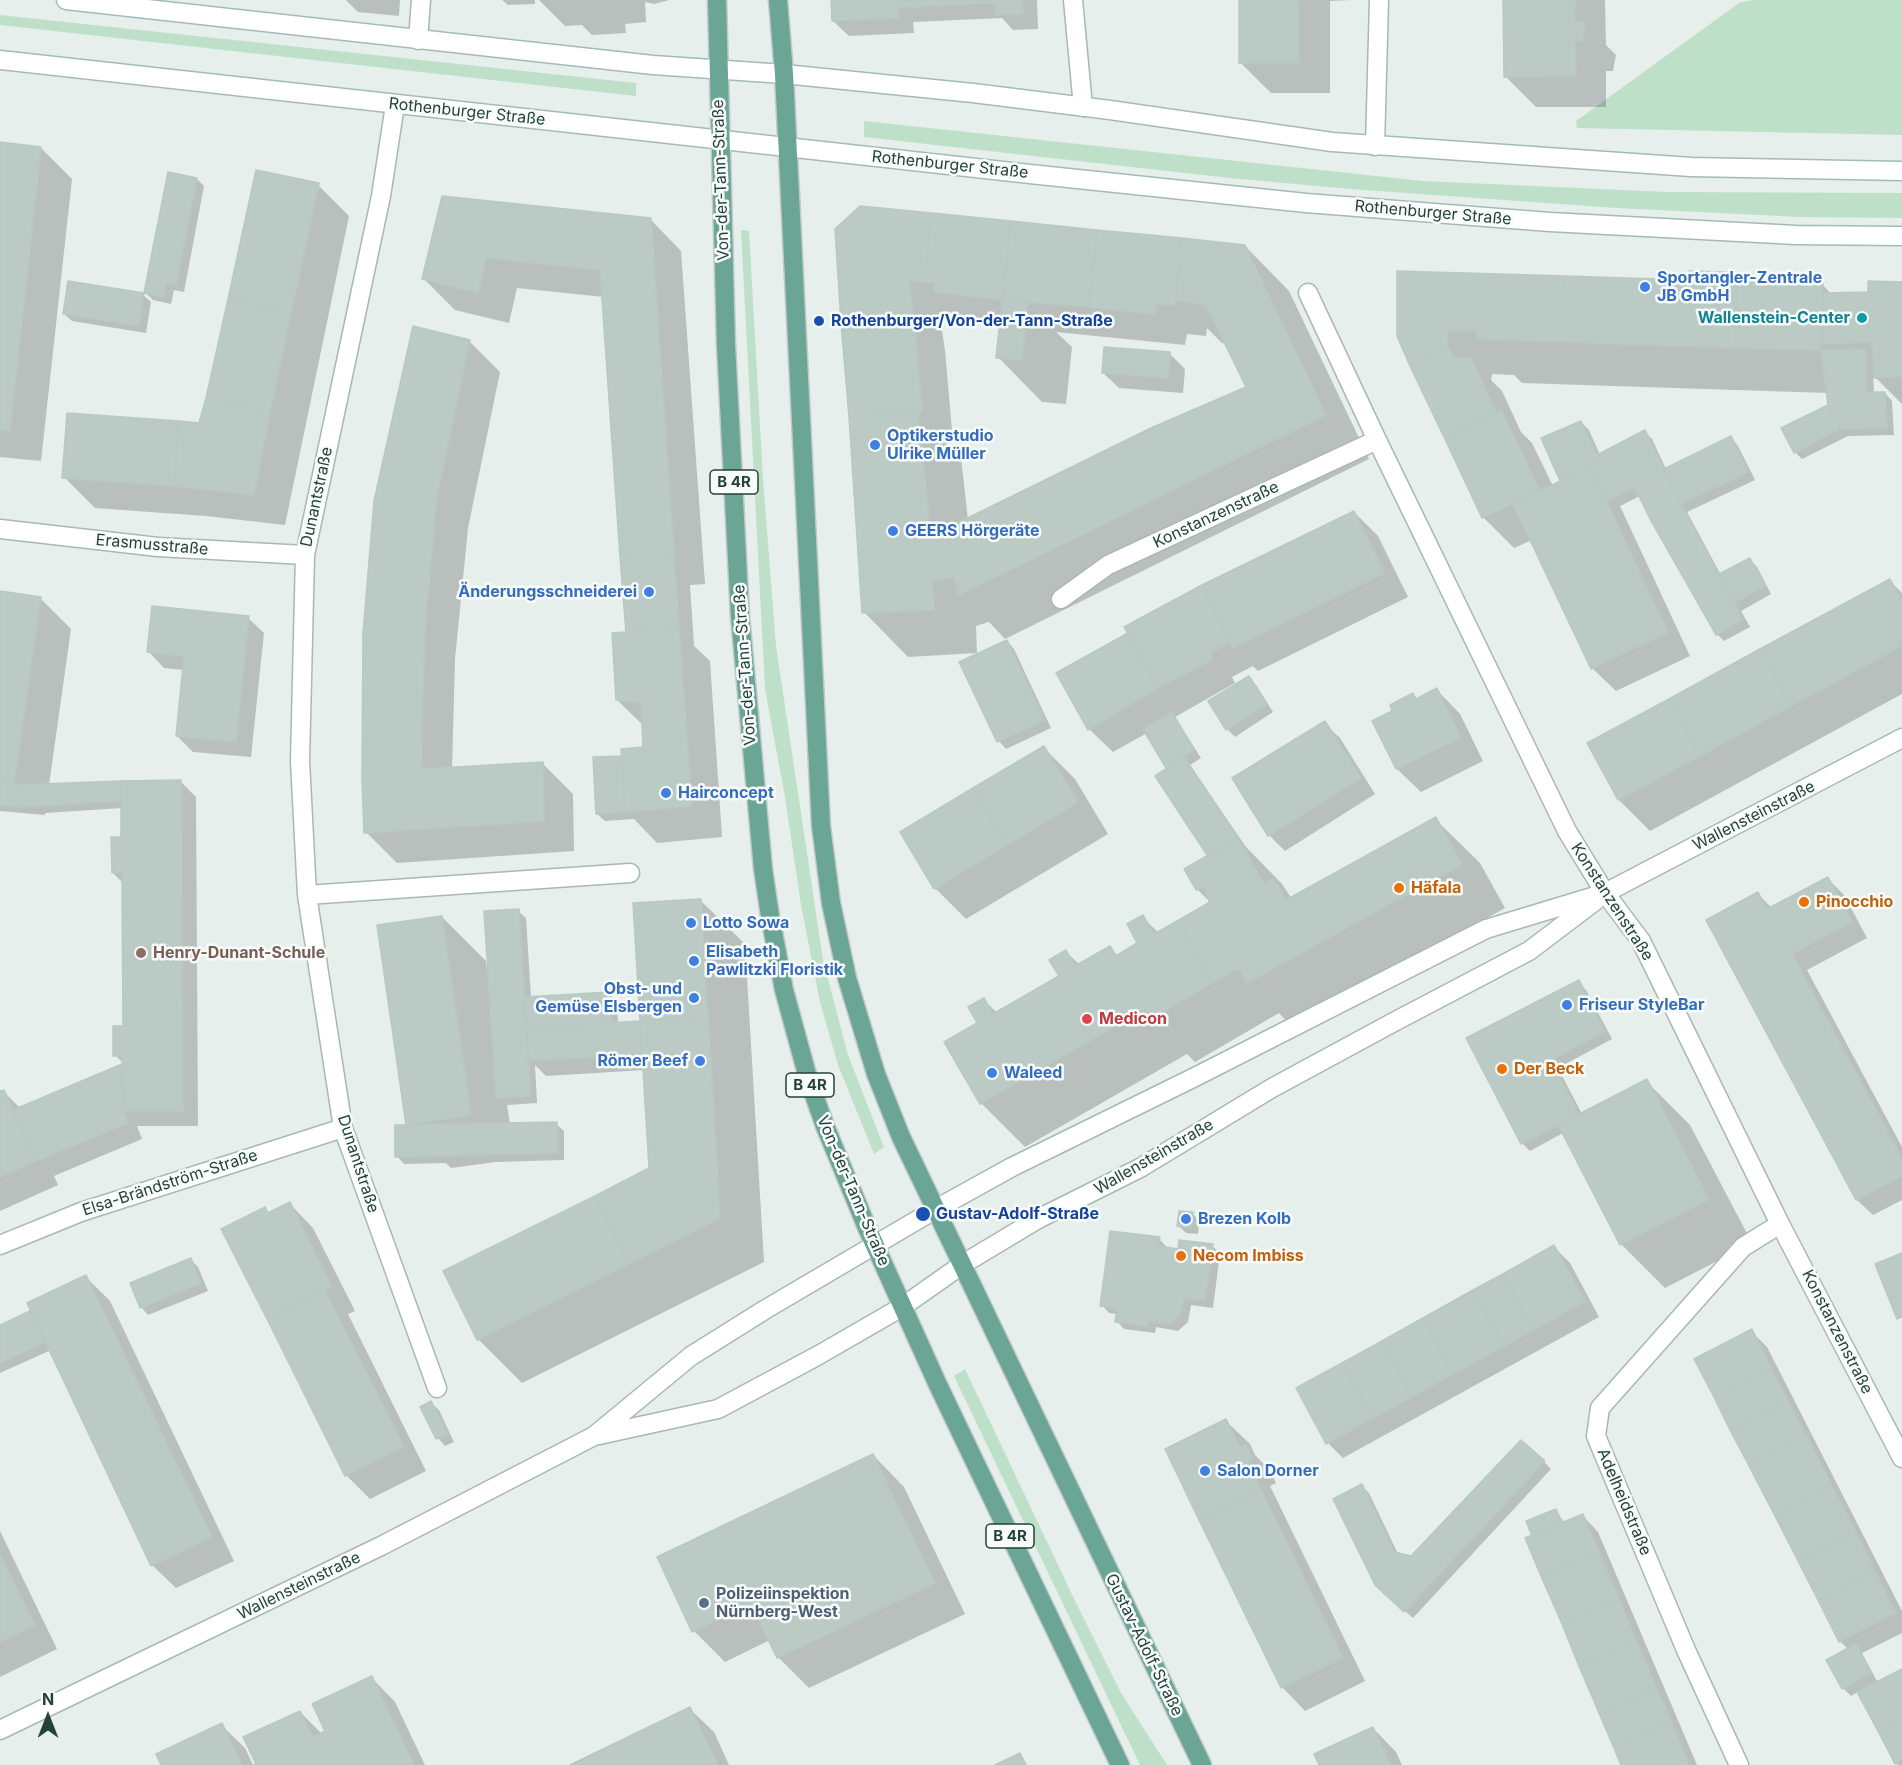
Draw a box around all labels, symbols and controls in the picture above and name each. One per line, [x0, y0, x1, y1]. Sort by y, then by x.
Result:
street label: Rothenburger Straße [388, 94, 546, 130]
street label: Von-der-Tann-Straße [709, 99, 733, 261]
street label: Rothenburger Straße [871, 147, 1029, 183]
street label: Rothenburger Straße [1354, 197, 1512, 229]
place label: Sportangler-Zentrale JB GmbH [1657, 268, 1822, 306]
marker: Sportangler-Zentrale JB GmbH [1638, 280, 1652, 294]
place label: Wallenstein-Center [1698, 308, 1850, 328]
place label: Rothenburger/Von-der-Tann-Straße [831, 311, 1113, 331]
marker: Wallenstein-Center [1855, 311, 1869, 325]
marker: Rothenburger/Von-der-Tann-Straße [812, 314, 826, 328]
place label: Optikerstudio Ulrike Müller [887, 426, 994, 464]
marker: Optikerstudio Ulrike Müller [868, 438, 882, 452]
street label: Dunantstraße [297, 445, 337, 549]
road number: B 4R [710, 470, 758, 494]
street label: Konstanzenstraße [1150, 477, 1282, 553]
place label: GEERS Hörgeräte [905, 521, 1040, 541]
marker: GEERS Hörgeräte [886, 524, 900, 538]
street label: Erasmusstraße [95, 531, 209, 559]
place label: Änderungsschneiderei [458, 582, 637, 602]
street label: Von-der-Tann-Straße [730, 584, 760, 746]
marker: Änderungsschneiderei [642, 585, 656, 599]
street label: Wallensteinstraße [1690, 777, 1818, 855]
place label: Hairconcept [678, 783, 774, 803]
marker: Hairconcept [659, 786, 673, 800]
street label: Konstanzenstraße [1567, 839, 1657, 965]
place label: Häfala [1411, 878, 1461, 898]
marker: Häfala [1392, 881, 1406, 895]
place label: Pinocchio [1816, 892, 1893, 912]
marker: Pinocchio [1797, 895, 1811, 909]
place label: Lotto Sowa [703, 913, 789, 933]
marker: Lotto Sowa [684, 916, 698, 930]
place label: Elisabeth Pawlitzki Floristik [706, 942, 843, 980]
place label: Henry-Dunant-Schule [153, 943, 325, 963]
marker: Henry-Dunant-Schule [134, 946, 148, 960]
marker: Elisabeth Pawlitzki Floristik [687, 954, 701, 968]
place label: Obst- und Gemüse Elsbergen [535, 979, 682, 1017]
marker: Obst- und Gemüse Elsbergen [687, 991, 701, 1005]
place label: Friseur StyleBar [1579, 995, 1704, 1015]
marker: Friseur StyleBar [1560, 998, 1574, 1012]
place label: Medicon [1099, 1009, 1167, 1029]
marker: Medicon [1080, 1012, 1094, 1026]
place label: Römer Beef [597, 1051, 688, 1071]
marker: Römer Beef [693, 1054, 707, 1068]
place label: Der Beck [1514, 1059, 1584, 1079]
marker: Der Beck [1495, 1062, 1509, 1076]
place label: Waleed [1004, 1063, 1062, 1083]
marker: Waleed [985, 1066, 999, 1080]
road number: B 4R [786, 1073, 834, 1097]
street label: Dunantstraße [333, 1113, 383, 1215]
street label: Von-der-Tann-Straße [813, 1113, 893, 1269]
street label: Wallensteinstraße [1091, 1115, 1217, 1199]
street label: Elsa-Brändström-Straße [80, 1146, 260, 1220]
place label: Gustav-Adolf-Straße [936, 1204, 1099, 1224]
marker: Gustav-Adolf-Straße [914, 1205, 932, 1223]
place label: Brezen Kolb [1198, 1209, 1291, 1229]
marker: Brezen Kolb [1179, 1212, 1193, 1226]
place label: Necom Imbiss [1193, 1246, 1304, 1266]
marker: Necom Imbiss [1174, 1249, 1188, 1263]
street label: Konstanzenstraße [1797, 1267, 1877, 1397]
street label: Adelheidstraße [1593, 1446, 1655, 1558]
place label: Salon Dorner [1217, 1461, 1319, 1481]
marker: Salon Dorner [1198, 1464, 1212, 1478]
road number: B 4R [986, 1524, 1034, 1548]
street label: Wallensteinstraße [234, 1548, 364, 1624]
street label: Gustav-Adolf-Straße [1101, 1571, 1187, 1719]
place label: Polizeiinspektion Nürnberg-West [716, 1584, 850, 1622]
marker: Polizeiinspektion Nürnberg-West [697, 1596, 711, 1610]
north arrow [18, 1687, 78, 1747]
text: N [42, 1689, 54, 1709]

